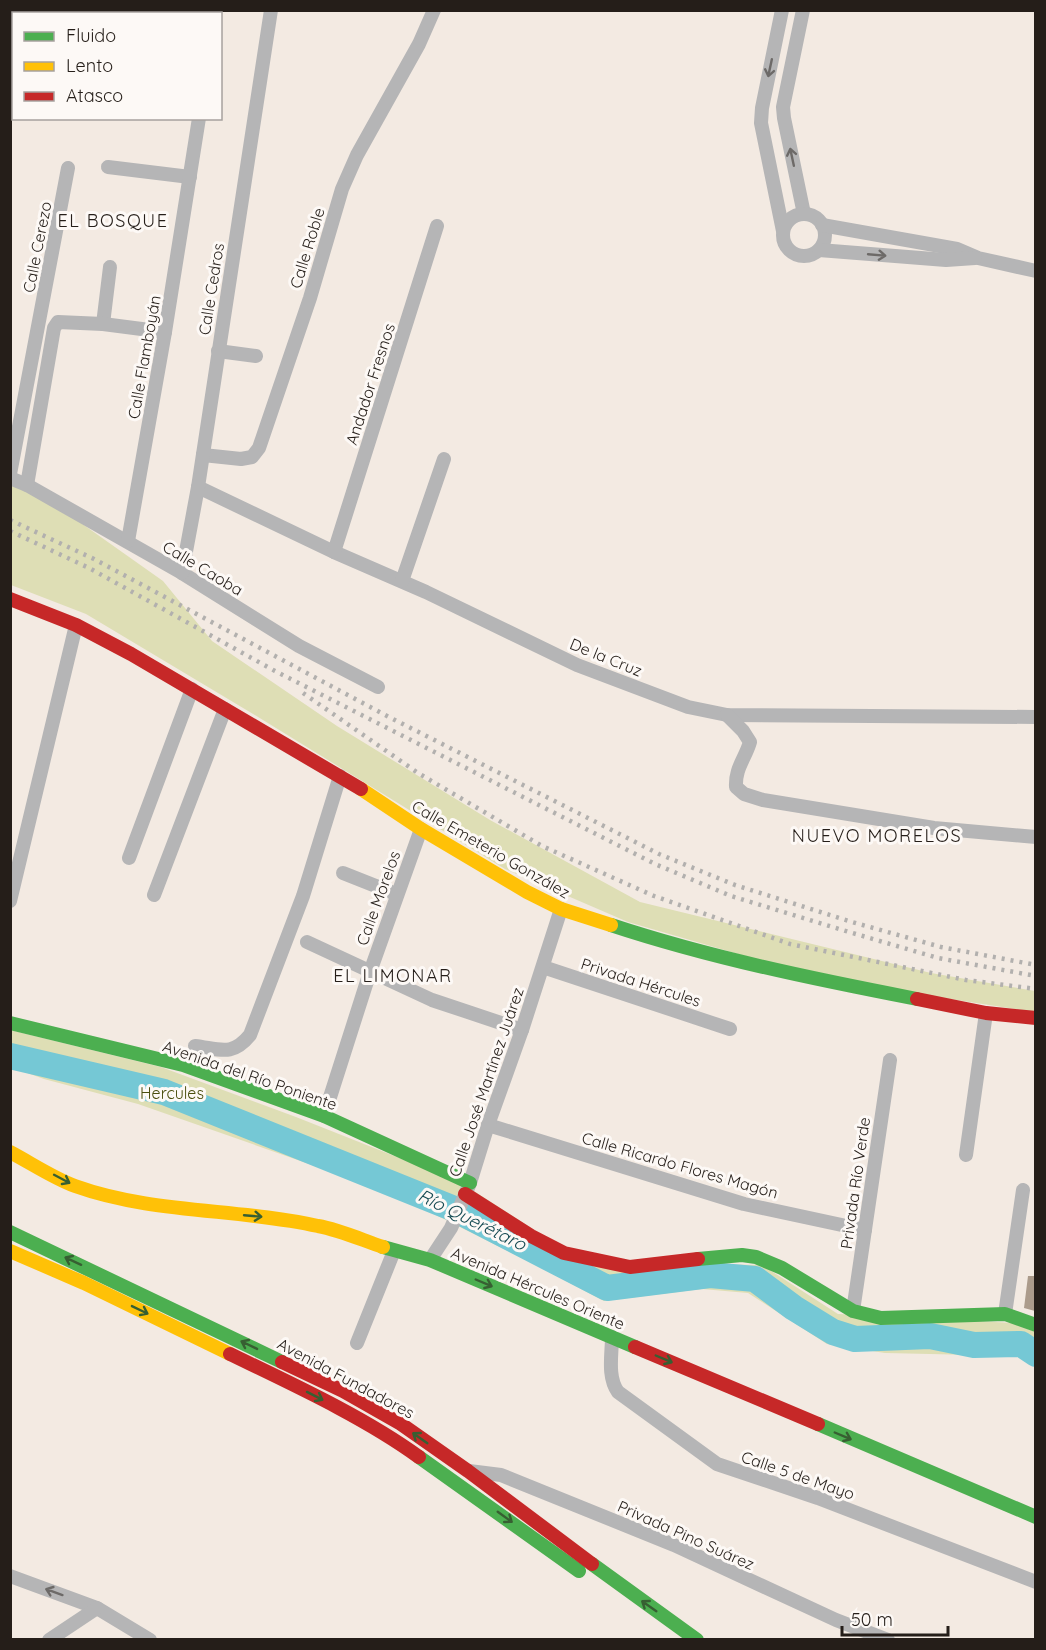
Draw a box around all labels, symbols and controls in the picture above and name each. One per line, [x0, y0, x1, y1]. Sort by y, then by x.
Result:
legend [12, 12, 222, 120]
text: Fluido [66, 24, 116, 47]
text: Lento [66, 54, 113, 77]
one-way arrow [764, 57, 775, 77]
text: Atasco [66, 84, 123, 107]
one-way arrow [786, 147, 797, 167]
street label: Calle Cerezo [18, 200, 56, 294]
street label: Calle Roble [285, 205, 329, 291]
district label: EL BOSQUE [58, 209, 168, 232]
street label: Calle Cedros [194, 242, 228, 336]
one-way arrow [867, 249, 886, 260]
street label: Calle Flamboyán [123, 294, 165, 420]
street label: Andador Fresnos [341, 321, 399, 447]
street label: Calle Caoba [159, 536, 247, 600]
street label: De la Cruz [567, 633, 645, 681]
street label: Calle Emeterio González [408, 796, 574, 902]
district label: NUEVO MORELOS [792, 824, 962, 847]
street label: Calle Morelos [352, 848, 404, 948]
street label: Privada Hércules [579, 953, 703, 1011]
district label: EL LIMONAR [333, 964, 453, 987]
street label: Calle José Martínez Juárez [444, 985, 528, 1179]
street label: Avenida del Río Poniente [160, 1036, 340, 1114]
park label: Hercules [140, 1083, 204, 1103]
street label: Privada Río Verde [836, 1116, 874, 1250]
street label: Calle Ricardo Flores Magón [580, 1127, 780, 1203]
one-way arrow [53, 1174, 71, 1185]
water label: Río Querétaro [415, 1184, 531, 1256]
one-way arrow [242, 1211, 262, 1222]
street label: Avenida Hércules Oriente [448, 1242, 628, 1334]
one-way arrow [64, 1255, 82, 1267]
one-way arrow [475, 1278, 493, 1289]
one-way arrow [130, 1305, 148, 1317]
street label: Avenida Fundadores [274, 1333, 418, 1423]
one-way arrow [240, 1339, 258, 1351]
one-way arrow [654, 1354, 672, 1365]
one-way arrow [306, 1390, 323, 1402]
one-way arrow [412, 1431, 429, 1443]
one-way arrow [833, 1431, 852, 1442]
street label: Calle 5 de Mayo [739, 1446, 857, 1504]
street label: Privada Pino Suárez [615, 1496, 757, 1574]
one-way arrow [497, 1511, 513, 1524]
one-way arrow [45, 1586, 64, 1597]
scale bar [842, 1599, 948, 1637]
one-way arrow [641, 1600, 658, 1612]
text: 50 m [851, 1608, 893, 1631]

